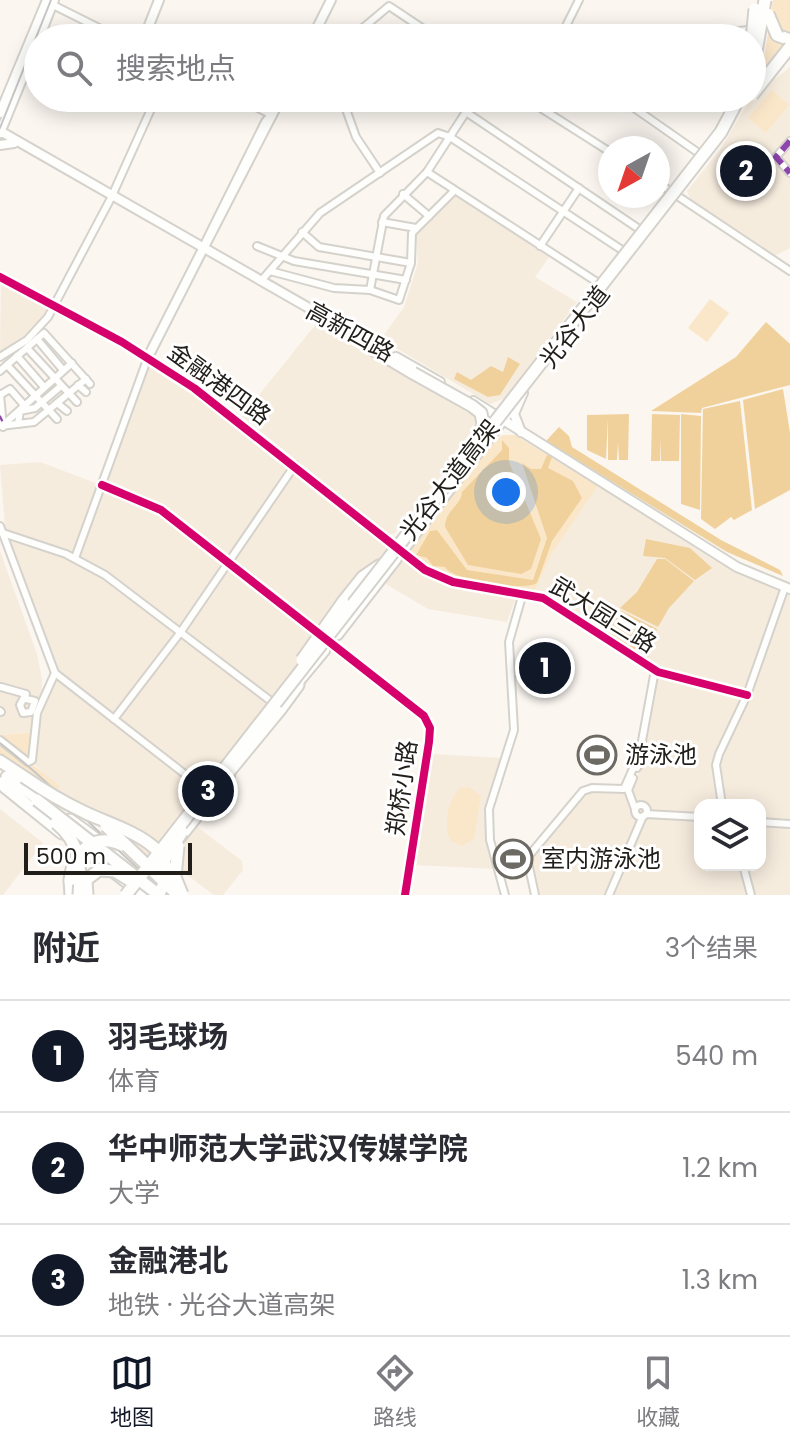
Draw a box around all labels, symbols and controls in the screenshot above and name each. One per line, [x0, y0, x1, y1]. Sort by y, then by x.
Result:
search box [24, 24, 766, 112]
icon: search [52, 46, 96, 90]
text: 搜索地点 [116, 47, 236, 90]
north arrow [598, 136, 670, 208]
pin: 2 [720, 141, 772, 201]
street label: 光谷大道 [532, 279, 617, 375]
street label: 高新四路 [300, 294, 400, 369]
street label: 金融港四路 [161, 335, 278, 432]
street label: 光谷大道高架 [392, 413, 507, 547]
your location [486, 472, 526, 512]
street label: 武大园三路 [544, 569, 663, 660]
pin: 1 [519, 638, 571, 698]
sports icon: 游泳池 [576, 734, 618, 776]
street label: 郑桥小路 [378, 738, 425, 838]
place label: 游泳池 [625, 738, 697, 771]
pin: 3 [182, 761, 234, 821]
map controls [694, 799, 766, 871]
button: layers [694, 799, 766, 871]
sports icon: 室内游泳池 [492, 838, 534, 880]
scale bar [24, 839, 192, 875]
text: 500 m [36, 841, 106, 872]
place label: 室内游泳池 [541, 842, 661, 875]
text: 附近 [32, 924, 100, 972]
text: 3个结果 [665, 930, 758, 966]
text: 羽毛球场 [108, 1015, 228, 1058]
text: 1 [53, 1038, 63, 1074]
text: 540 m [675, 1038, 758, 1074]
text: 体育 [108, 1063, 160, 1099]
text: 华中师范大学武汉传媒学院 [108, 1127, 468, 1170]
text: 2 [51, 1150, 65, 1186]
text: 1.2 km [682, 1150, 758, 1186]
text: 大学 [108, 1175, 160, 1211]
text: 金融港北 [108, 1239, 228, 1282]
text: 3 [50, 1262, 66, 1298]
text: 1.3 km [682, 1262, 758, 1298]
text: 地铁 · 光谷大道高架 [108, 1287, 335, 1323]
tab: 地图 [110, 1351, 154, 1434]
tab: 路线 [373, 1351, 417, 1434]
tab: 收藏 [636, 1351, 680, 1434]

